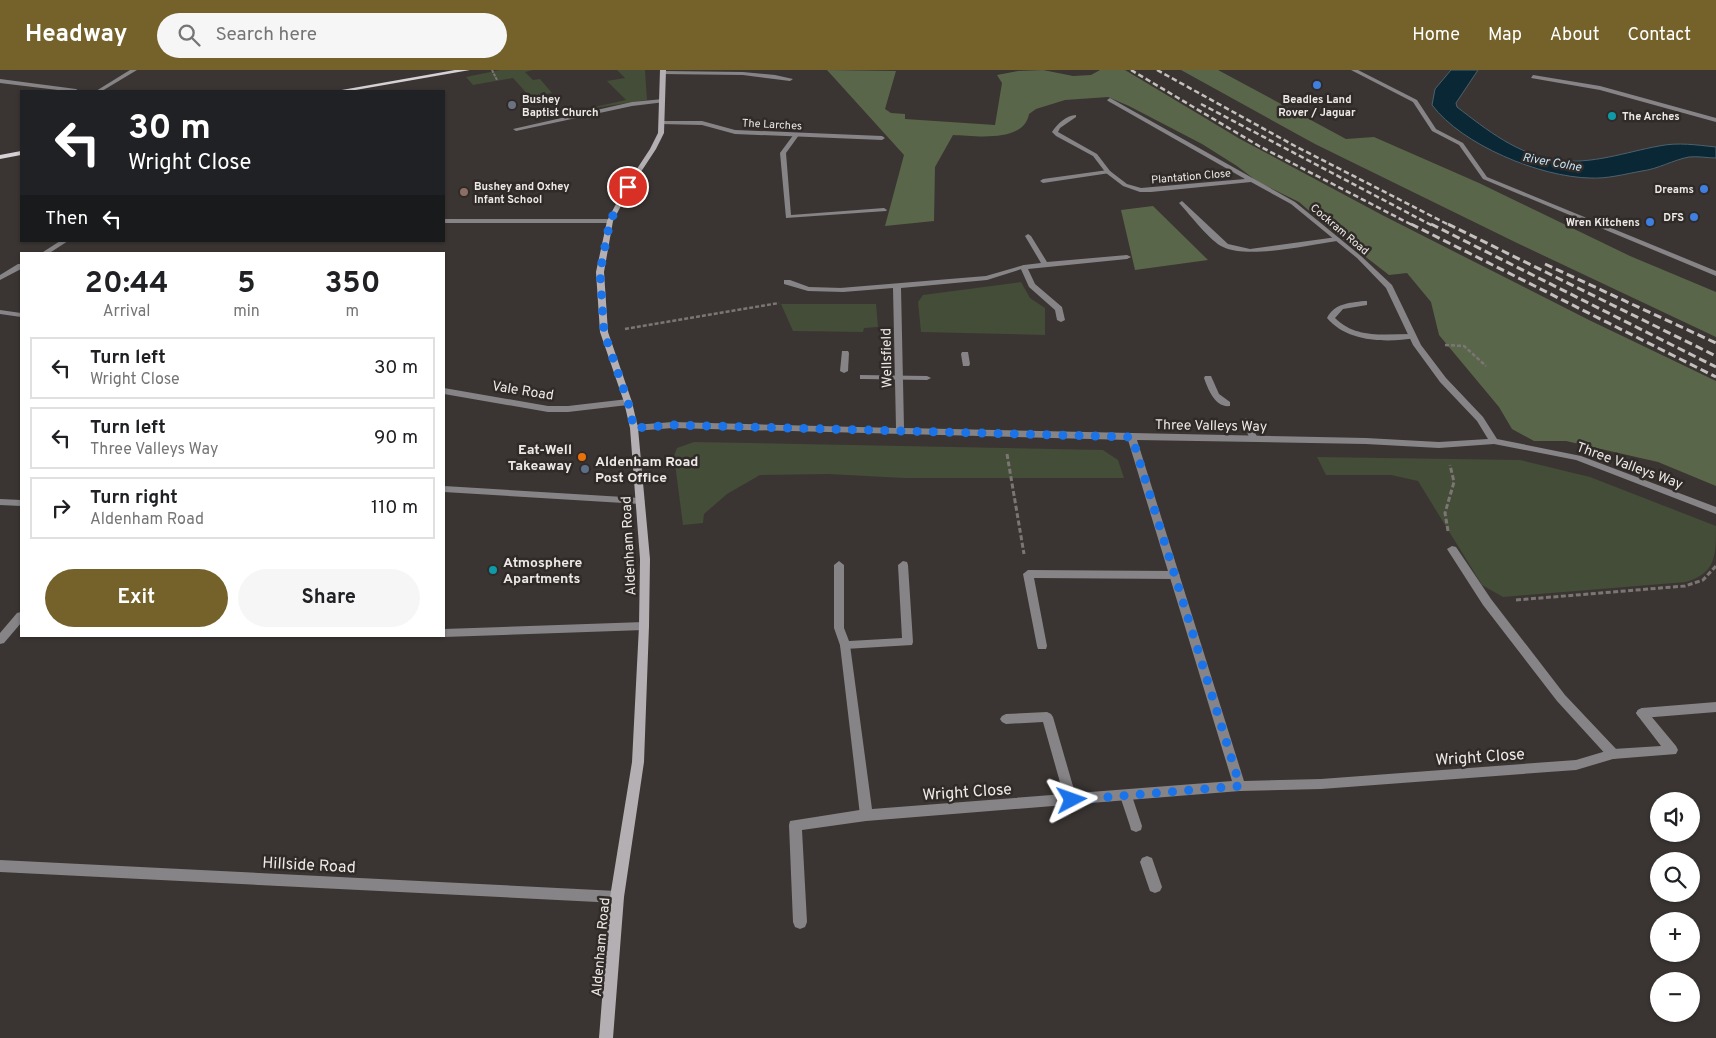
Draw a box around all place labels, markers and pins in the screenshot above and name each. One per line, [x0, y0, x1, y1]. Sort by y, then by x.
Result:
marker: Beadles Land Rover / Jaguar [1311, 79, 1323, 91]
place label: Bushey Baptist Church [522, 93, 598, 120]
place label: Beadles Land Rover / Jaguar [1278, 93, 1356, 120]
marker: Bushey Baptist Church [506, 99, 518, 111]
marker: The Arches [1606, 110, 1618, 122]
place label: The Arches [1622, 110, 1680, 124]
pin [607, 166, 649, 208]
place label: Bushey and Oxhey Infant School [474, 180, 570, 207]
place label: Dreams [1655, 183, 1694, 197]
marker: Dreams [1698, 183, 1710, 195]
marker: Bushey and Oxhey Infant School [458, 186, 470, 198]
place label: DFS [1663, 211, 1684, 225]
marker: DFS [1688, 211, 1700, 223]
place label: Wren Kitchens [1566, 216, 1640, 230]
marker: Wren Kitchens [1644, 216, 1656, 228]
place label: Eat-Well Takeaway [508, 442, 572, 475]
marker: Eat-Well Takeaway [576, 451, 588, 463]
place label: Aldenham Road Post Office [595, 454, 698, 487]
marker: Aldenham Road Post Office [579, 463, 591, 475]
place label: Atmosphere Apartments [503, 555, 583, 588]
marker: Atmosphere Apartments [487, 564, 499, 576]

